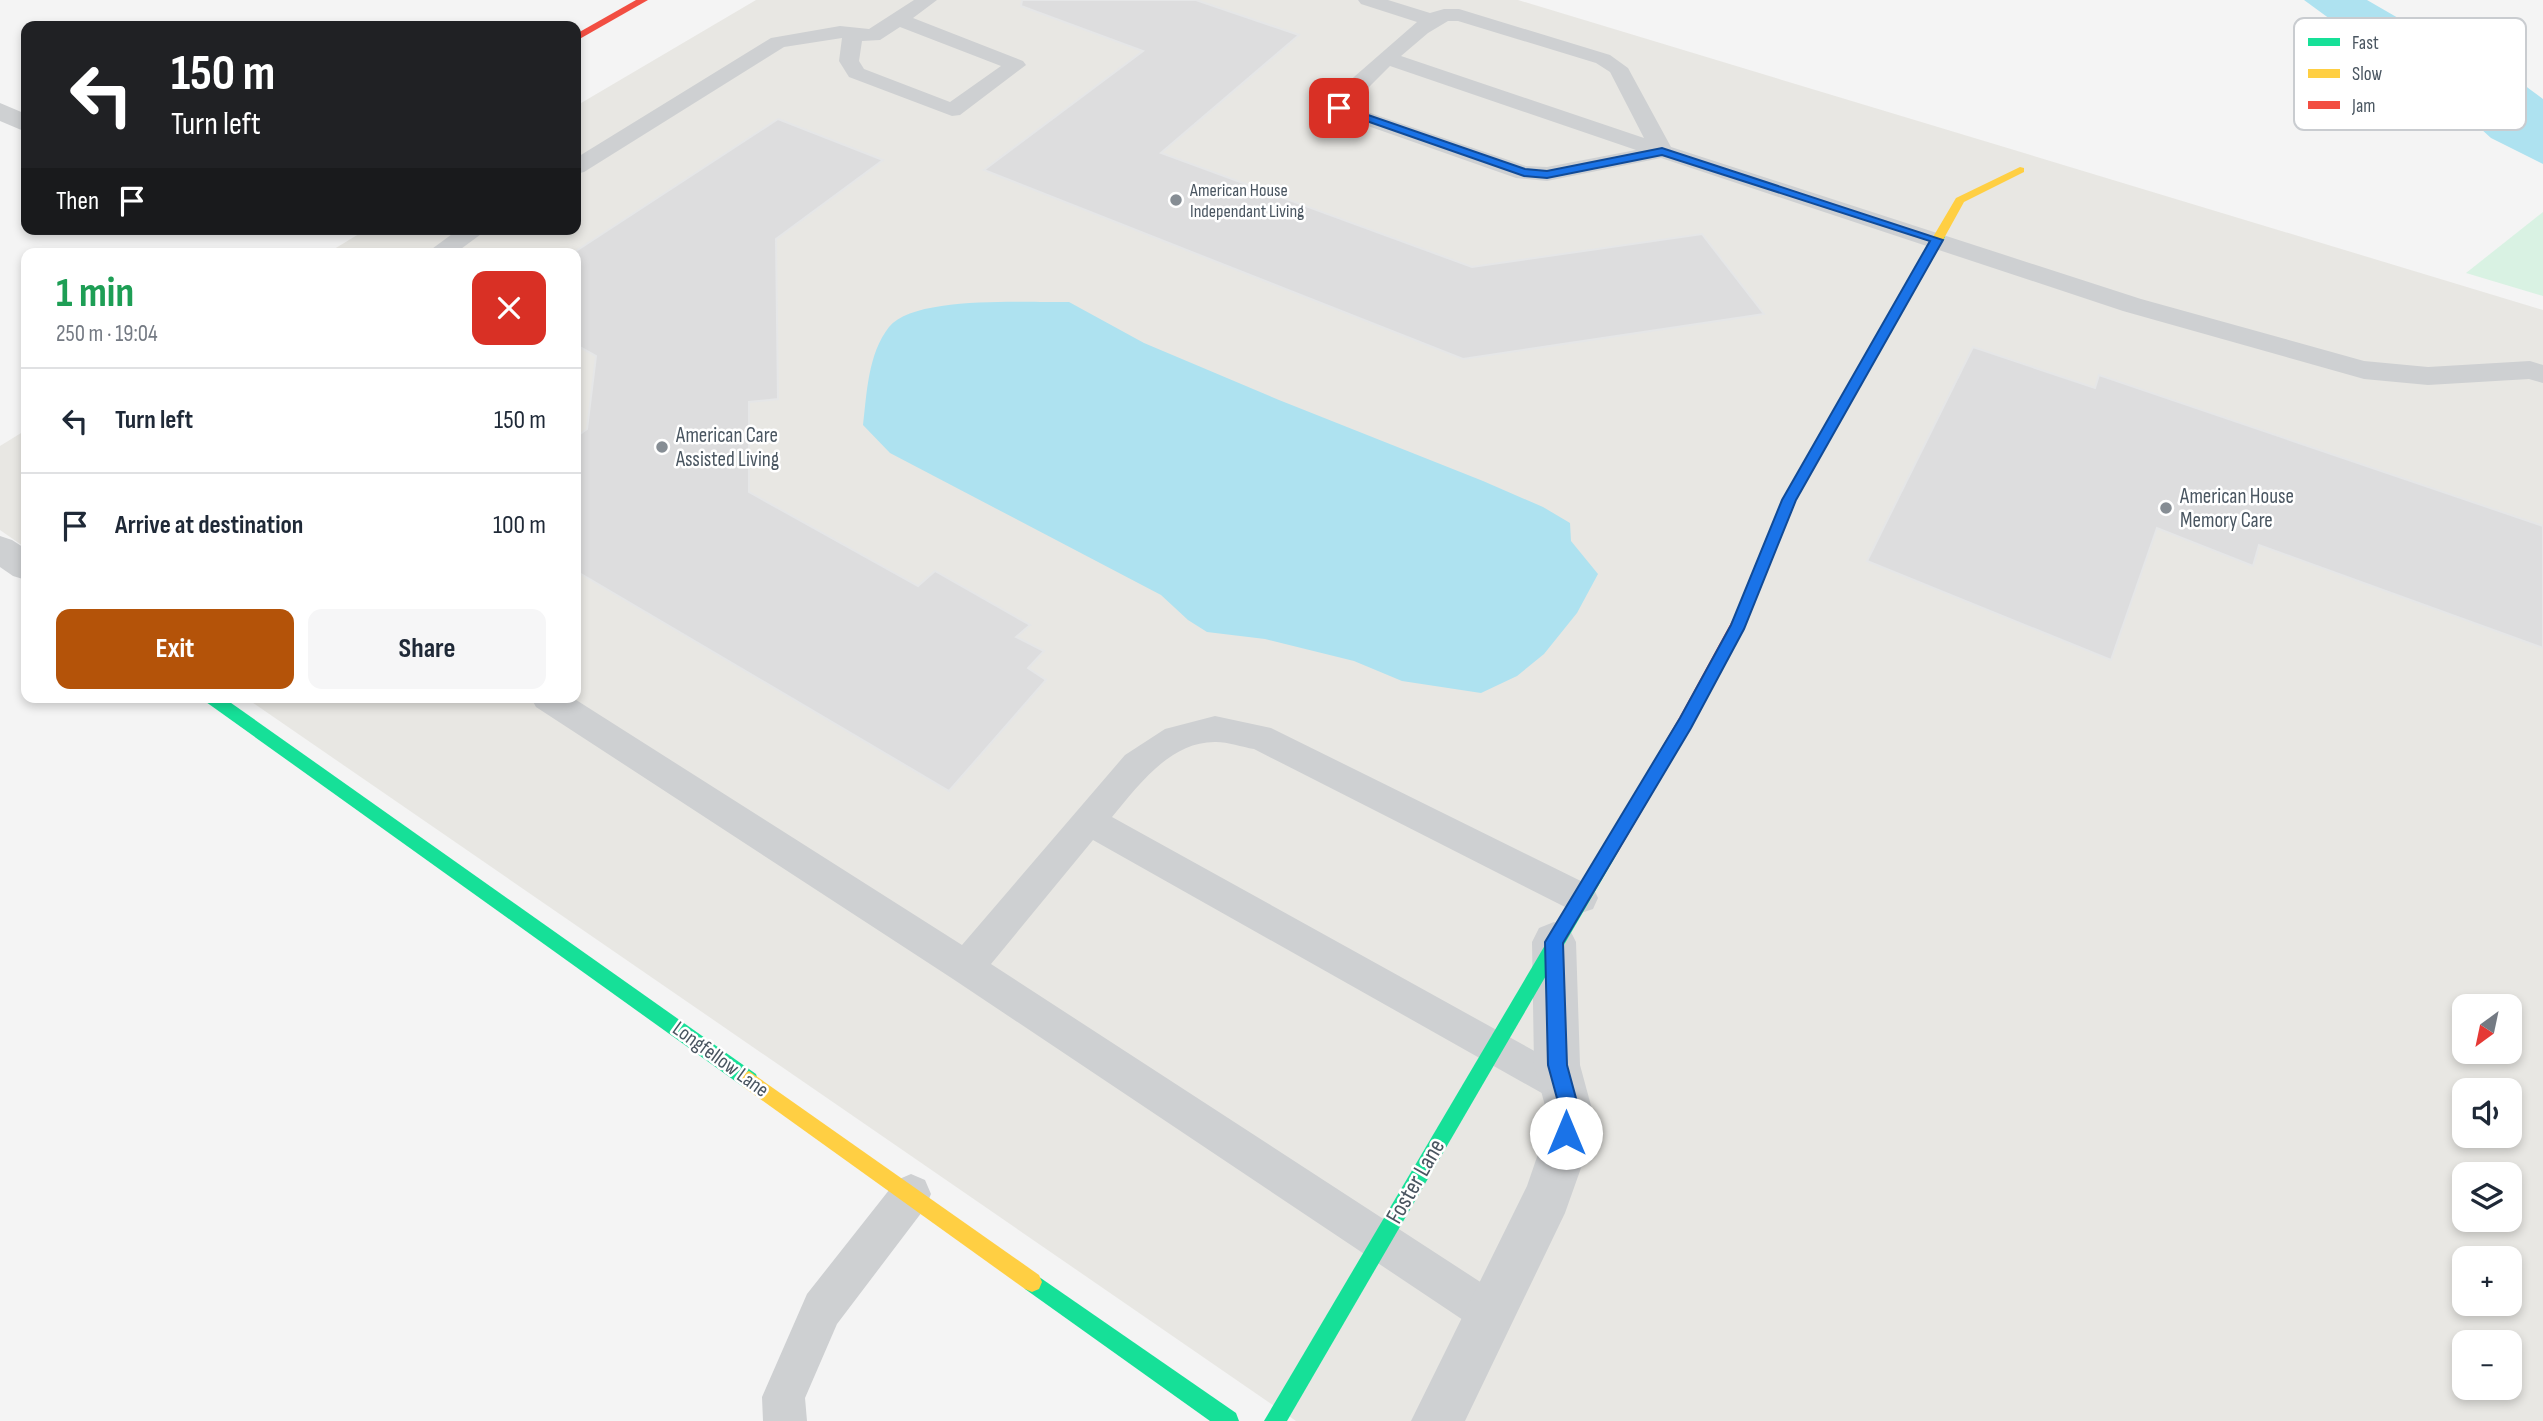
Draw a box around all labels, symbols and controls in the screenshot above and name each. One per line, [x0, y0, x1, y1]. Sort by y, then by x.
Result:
legend [2294, 18, 2526, 130]
text: Fast [2352, 32, 2379, 55]
text: 150 m [171, 45, 275, 104]
icon: left [56, 49, 147, 140]
text: Slow [2352, 63, 2382, 86]
pin [1309, 78, 1369, 138]
icon: arrive [1320, 89, 1358, 127]
text: Jam [2351, 95, 2375, 118]
text: Turn left [171, 105, 261, 144]
place label: American House Independant Living [1189, 180, 1304, 222]
icon: arrive [113, 182, 151, 220]
text: Then [56, 186, 99, 217]
marker: American House Independant Living [1168, 192, 1184, 208]
text: 1 min [56, 268, 134, 319]
button: close [472, 271, 546, 345]
text: 250 m · 19:04 [56, 320, 158, 348]
icon: left [56, 402, 94, 440]
text: Turn left [115, 405, 193, 436]
text: 150 m [494, 405, 546, 436]
place label: American Care Assisted Living [675, 423, 779, 472]
marker: American Care Assisted Living [654, 439, 670, 455]
place label: American House Memory Care [2179, 484, 2294, 533]
marker: American House Memory Care [2158, 500, 2174, 516]
icon: arrive [56, 507, 94, 545]
text: Arrive at destination [115, 510, 303, 541]
text: 100 m [493, 510, 546, 541]
button: Exit [56, 609, 294, 689]
button: Share [308, 609, 546, 689]
north arrow [2452, 994, 2522, 1064]
map controls [2452, 994, 2522, 1400]
street label: Longfellow Lane [668, 1016, 774, 1103]
button: sound [2452, 1078, 2522, 1148]
position arrow [1529, 1096, 1603, 1170]
street label: Foster Lane [1380, 1134, 1451, 1229]
button: layers [2452, 1162, 2522, 1232]
button: + [2452, 1246, 2522, 1316]
button: − [2452, 1330, 2522, 1400]

